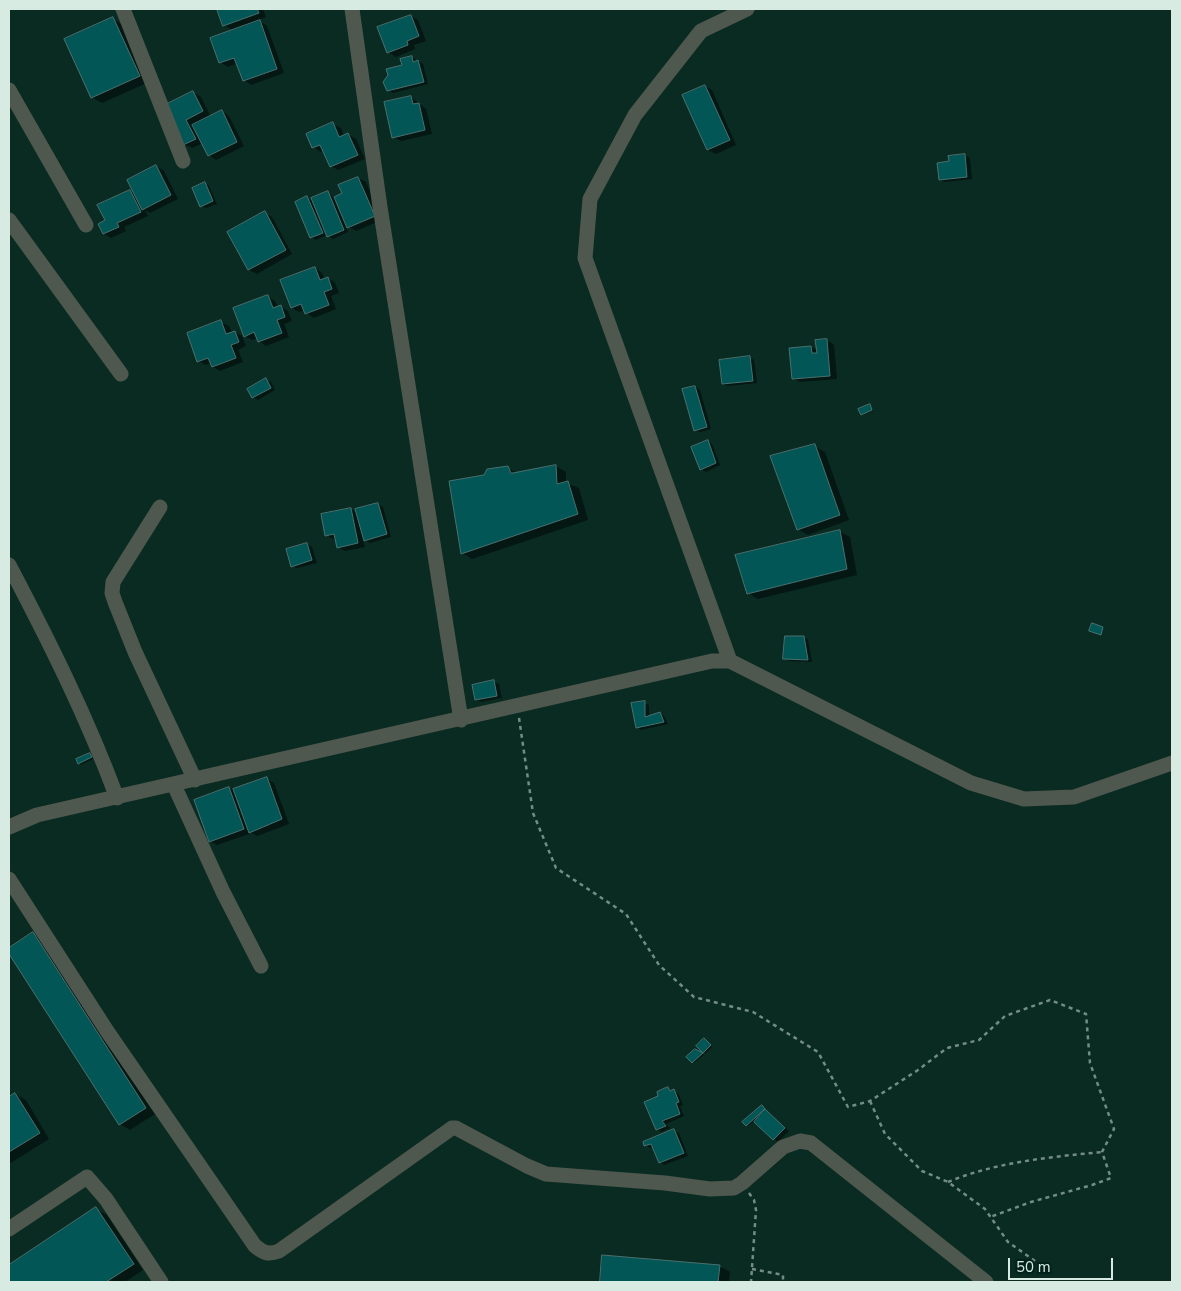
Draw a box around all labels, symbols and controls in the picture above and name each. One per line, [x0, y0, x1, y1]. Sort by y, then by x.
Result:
scale bar [1011, 1248, 1116, 1280]
text: 50 m [1016, 1257, 1051, 1277]

